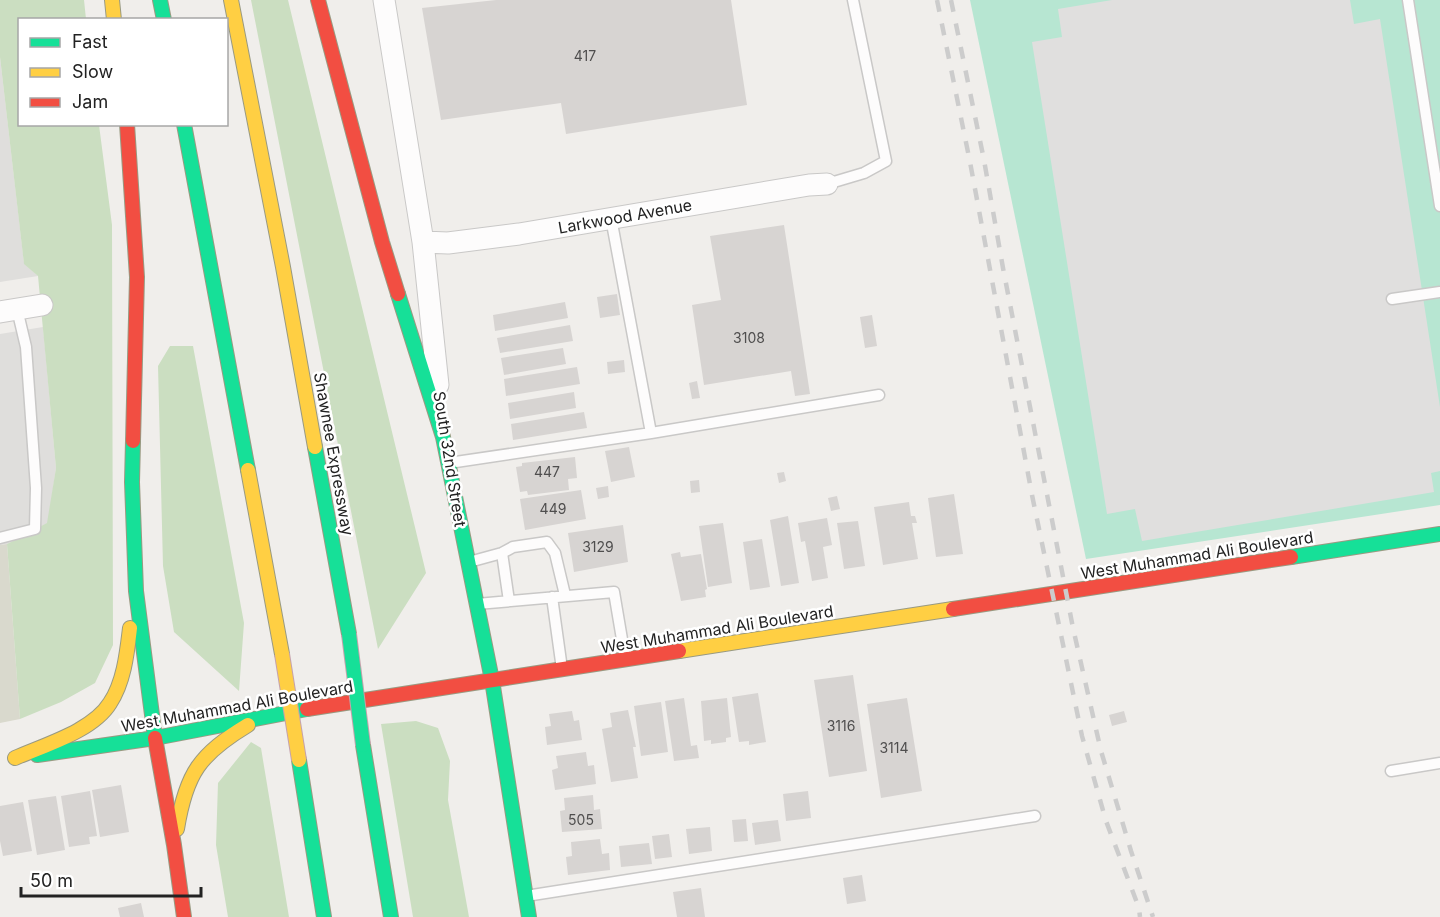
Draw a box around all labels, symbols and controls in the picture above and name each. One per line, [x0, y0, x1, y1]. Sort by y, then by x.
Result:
legend [18, 18, 228, 126]
text: Fast [72, 31, 108, 52]
house number: 417 [574, 47, 596, 64]
text: Slow [72, 61, 113, 82]
text: Jam [72, 91, 108, 112]
street label: Larkwood Avenue [557, 194, 693, 238]
house number: 3108 [733, 329, 765, 346]
street label: Shawnee Expressway [310, 371, 358, 537]
street label: South 32nd Street [429, 390, 471, 528]
house number: 447 [534, 463, 560, 480]
house number: 449 [540, 500, 566, 517]
street label: West Muhammad Ali Boulevard [1079, 527, 1315, 583]
house number: 3129 [582, 538, 614, 555]
street label: West Muhammad Ali Boulevard [599, 601, 835, 657]
street label: West Muhammad Ali Boulevard [119, 676, 355, 736]
house number: 3116 [827, 717, 855, 734]
house number: 3114 [879, 739, 909, 756]
house number: 505 [568, 811, 594, 828]
scale bar [21, 860, 201, 898]
text: 50 m [30, 870, 73, 891]

